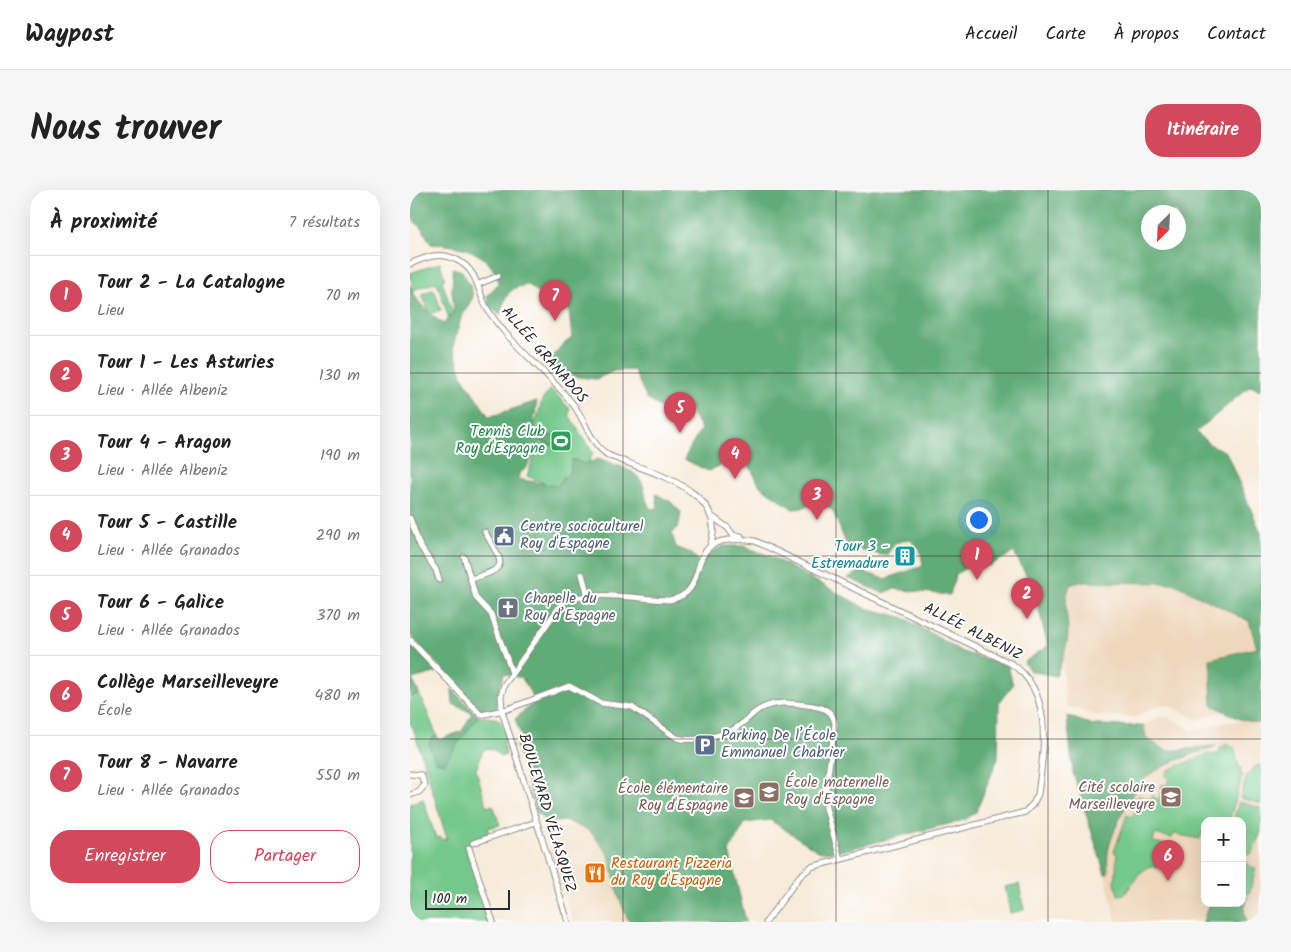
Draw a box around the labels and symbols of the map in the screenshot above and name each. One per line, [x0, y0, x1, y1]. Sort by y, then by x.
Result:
north arrow [1141, 205, 1186, 250]
pin: 7 [539, 280, 571, 321]
street label: ALLÉE GRANADOS [495, 301, 593, 409]
pin: 5 [664, 392, 696, 433]
place label: Tennis Club Roy d'Espagne [455, 420, 545, 461]
sports icon: Tennis Club Roy d'Espagne [549, 429, 573, 453]
pin: 4 [719, 438, 751, 479]
pin: 3 [801, 479, 833, 520]
your location [966, 507, 992, 533]
place label: Centre socioculturel Roy d'Espagne [520, 515, 644, 556]
public building icon: Centre socioculturel Roy d'Espagne [492, 524, 516, 548]
place label: Tour 3 - Estremadure [811, 535, 889, 576]
pin: 1 [961, 539, 993, 580]
building icon: Tour 3 - Estremadure [893, 544, 917, 568]
pin: 2 [1011, 578, 1043, 619]
place label: Chapelle du Roy d’Espagne [524, 587, 616, 628]
church icon: Chapelle du Roy d’Espagne [496, 596, 520, 620]
street label: ALLÉE ALBENIZ [919, 597, 1027, 667]
place label: Parking De l’École Emmanuel Chabrier [721, 724, 846, 765]
street label: BOULEVARD VÉLASQUEZ [511, 731, 583, 895]
parking icon: Parking De l’École Emmanuel Chabrier [693, 733, 717, 757]
place label: École maternelle Roy d'Espagne [785, 771, 889, 812]
place label: Cité scolaire Marseilleveyre [1069, 776, 1155, 817]
place label: École élémentaire Roy d'Espagne [618, 777, 728, 818]
school or university icon: École maternelle Roy d'Espagne [757, 780, 781, 804]
school or university icon: Cité scolaire Marseilleveyre [1159, 785, 1183, 809]
school or university icon: École élémentaire Roy d'Espagne [732, 786, 756, 810]
pin: 6 [1152, 840, 1184, 881]
place label: Restaurant Pizzeria du Roy d'Espagne [611, 852, 732, 893]
restaurant icon: Restaurant Pizzeria du Roy d'Espagne [583, 861, 607, 885]
scale bar [425, 887, 510, 910]

